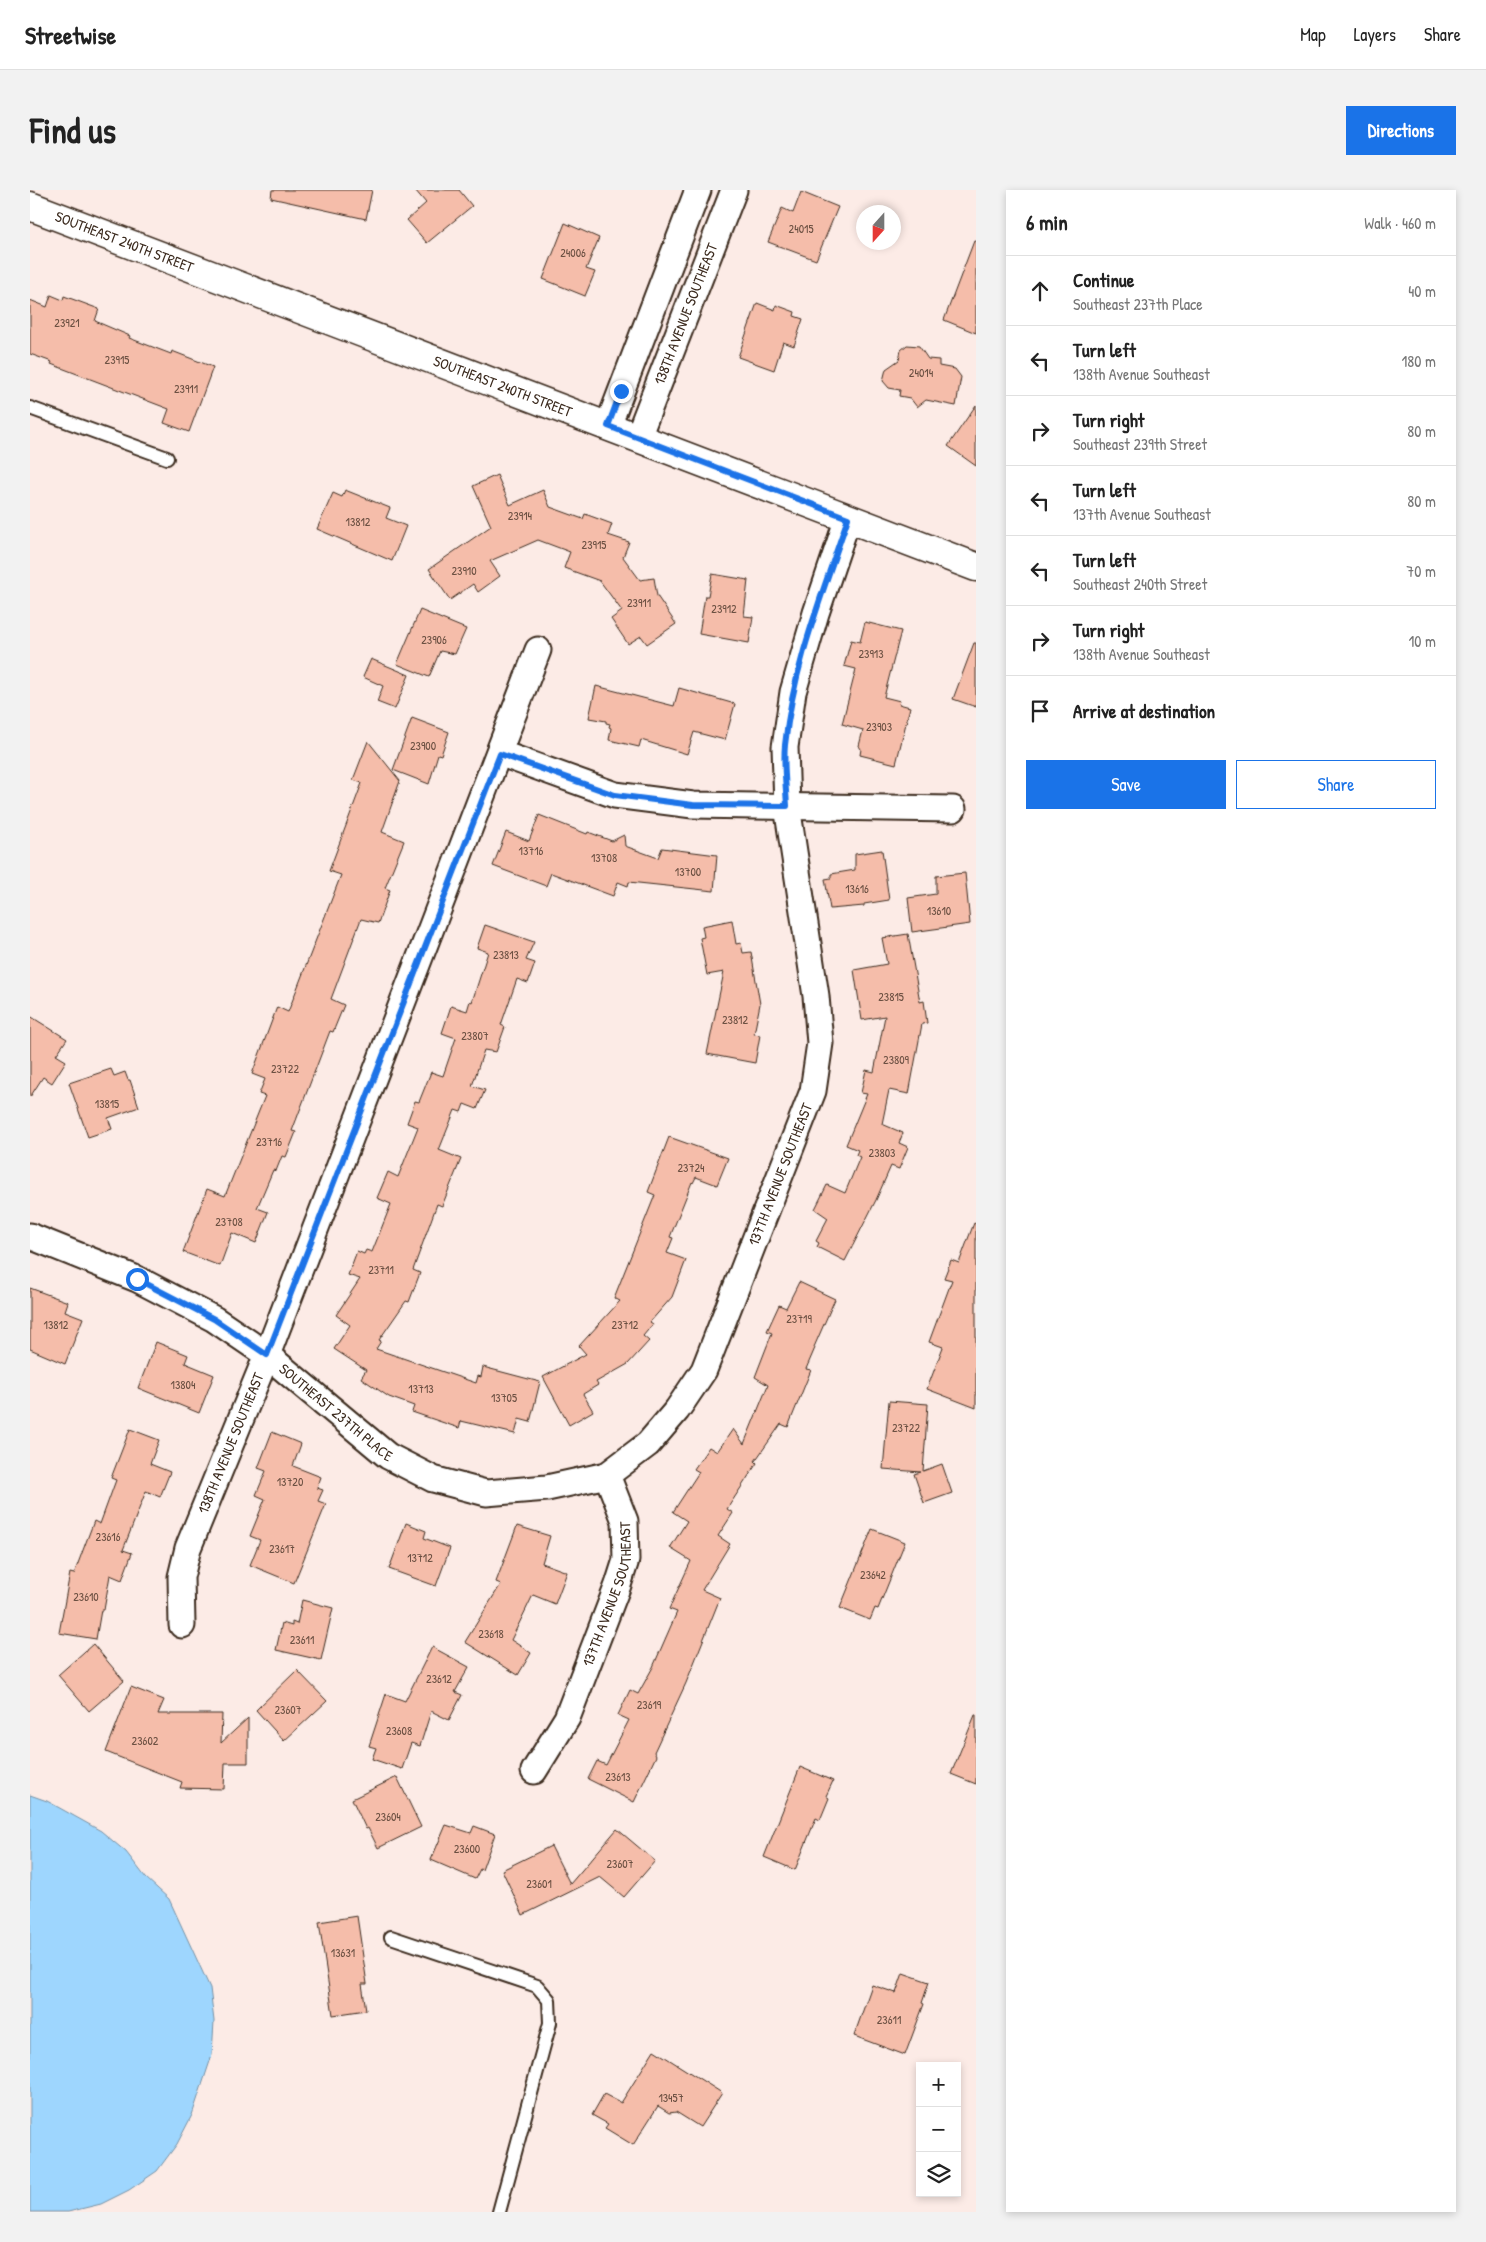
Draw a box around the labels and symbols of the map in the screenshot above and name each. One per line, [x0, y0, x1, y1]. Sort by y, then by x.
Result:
north arrow [856, 205, 901, 250]
street label: SOUTHEAST 240TH STREET [52, 206, 198, 278]
house number: 24015 [789, 220, 813, 237]
street label: 138TH AVENUE SOUTHEAST [648, 239, 723, 388]
house number: 24006 [560, 244, 586, 261]
house number: 23921 [54, 314, 80, 331]
street label: SOUTHEAST 240TH STREET [431, 350, 576, 422]
house number: 23915 [105, 351, 129, 368]
house number: 24014 [909, 364, 934, 381]
house number: 23911 [174, 380, 198, 397]
route end [610, 380, 633, 403]
house number: 23914 [508, 507, 533, 524]
house number: 13812 [346, 513, 371, 530]
house number: 23915 [582, 536, 606, 553]
house number: 23910 [451, 562, 477, 579]
house number: 23911 [627, 594, 651, 611]
house number: 23912 [711, 600, 737, 617]
house number: 23906 [421, 631, 447, 648]
house number: 23913 [858, 645, 884, 662]
house number: 23903 [866, 718, 892, 735]
house number: 23900 [410, 737, 436, 754]
house number: 13716 [519, 842, 544, 859]
house number: 13708 [591, 849, 617, 866]
house number: 13700 [675, 863, 701, 880]
house number: 13616 [845, 880, 869, 897]
house number: 13610 [927, 902, 951, 919]
house number: 23813 [493, 946, 519, 963]
house number: 23815 [878, 988, 904, 1005]
house number: 23812 [722, 1011, 748, 1028]
house number: 23807 [461, 1027, 489, 1044]
house number: 23809 [883, 1051, 910, 1068]
house number: 23722 [271, 1060, 299, 1077]
house number: 13815 [95, 1095, 119, 1112]
street label: 137TH AVENUE SOUTHEAST [743, 1099, 818, 1249]
house number: 23716 [256, 1133, 282, 1150]
house number: 23803 [869, 1144, 895, 1161]
house number: 23724 [677, 1159, 705, 1176]
house number: 23708 [215, 1213, 243, 1230]
house number: 23711 [368, 1261, 394, 1278]
route start [126, 1268, 149, 1291]
house number: 23719 [786, 1310, 812, 1327]
house number: 13812 [44, 1316, 69, 1333]
house number: 23712 [612, 1316, 639, 1333]
street label: SOUTHEAST 237TH PLACE [275, 1358, 396, 1467]
street label: 138TH AVENUE SOUTHEAST [192, 1369, 269, 1517]
house number: 13804 [171, 1376, 196, 1393]
house number: 13713 [408, 1380, 434, 1397]
house number: 13705 [491, 1389, 517, 1406]
house number: 23722 [892, 1419, 920, 1436]
house number: 13720 [277, 1473, 303, 1490]
street label: 137TH AVENUE SOUTHEAST [577, 1520, 636, 1669]
house number: 23616 [96, 1528, 121, 1545]
house number: 23617 [269, 1540, 295, 1557]
house number: 13712 [407, 1549, 433, 1566]
house number: 23642 [860, 1566, 886, 1583]
house number: 23610 [73, 1588, 99, 1605]
house number: 23618 [478, 1625, 504, 1642]
house number: 23611 [290, 1631, 314, 1648]
house number: 23612 [426, 1670, 452, 1687]
house number: 23619 [637, 1696, 662, 1713]
house number: 23607 [274, 1701, 302, 1718]
house number: 23608 [386, 1722, 412, 1739]
house number: 23602 [132, 1732, 159, 1749]
house number: 23613 [605, 1768, 631, 1785]
house number: 23604 [375, 1808, 401, 1825]
house number: 23600 [454, 1840, 480, 1857]
house number: 23607 [606, 1855, 634, 1872]
house number: 23601 [526, 1875, 552, 1892]
house number: 13631 [331, 1944, 355, 1961]
house number: 23611 [877, 2011, 901, 2028]
house number: 13457 [658, 2089, 684, 2106]

